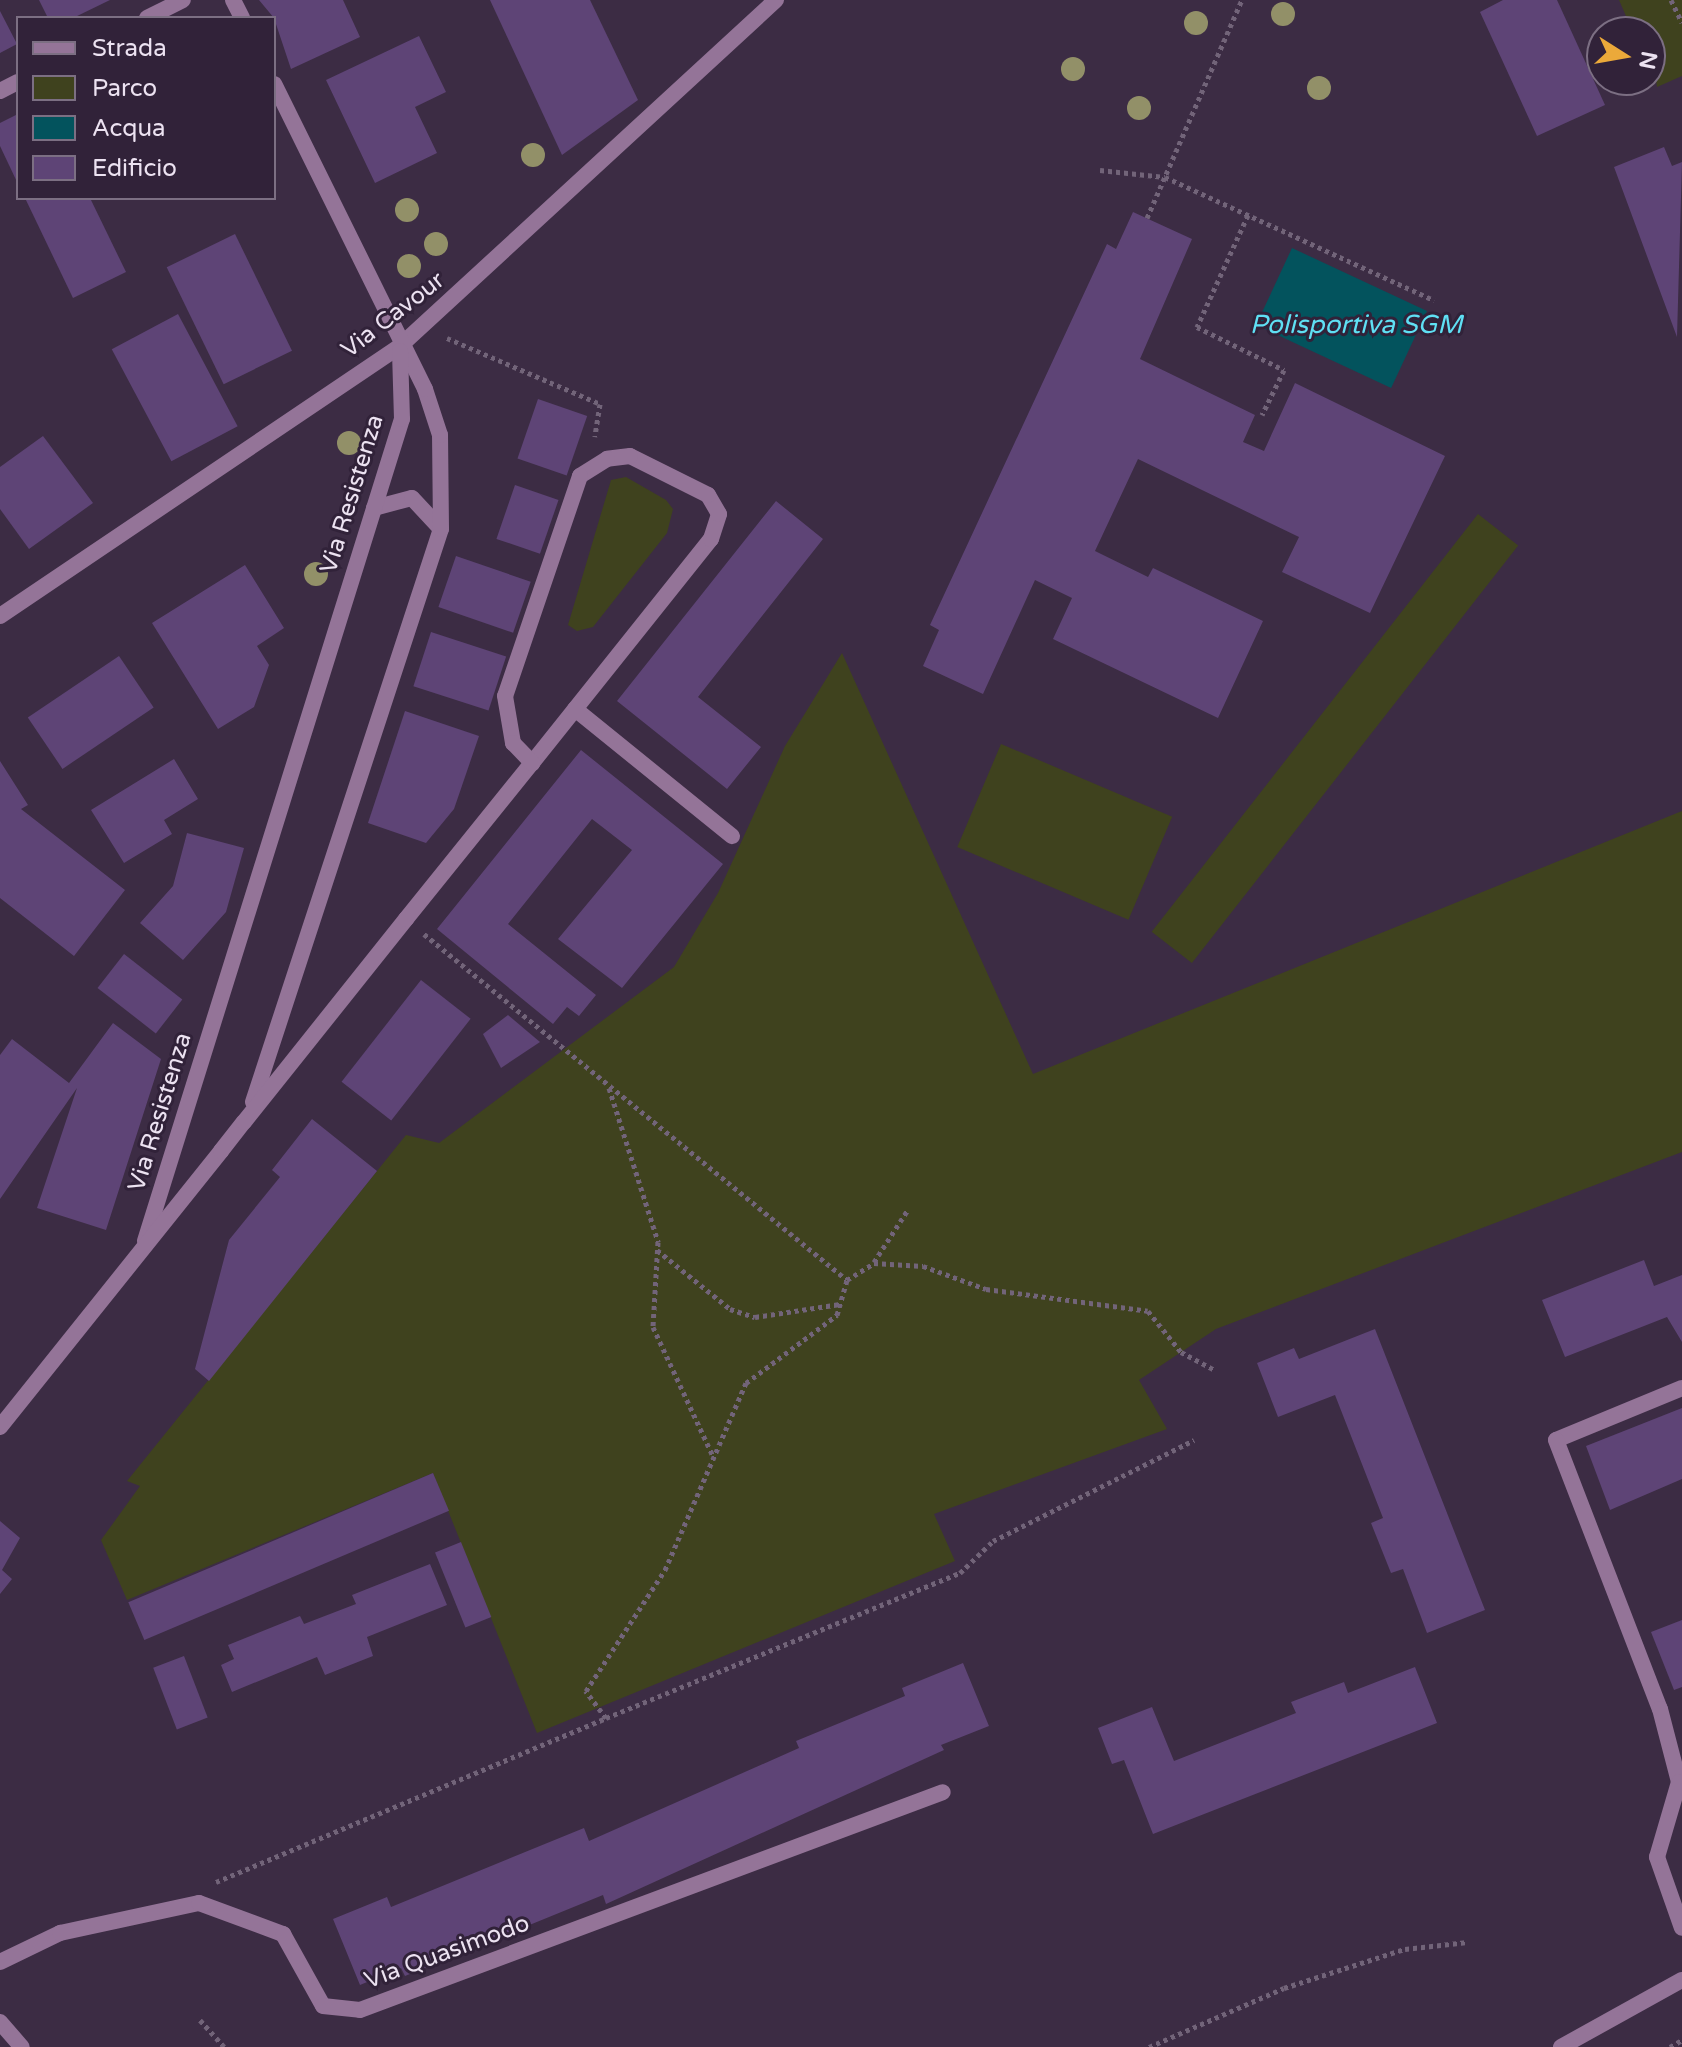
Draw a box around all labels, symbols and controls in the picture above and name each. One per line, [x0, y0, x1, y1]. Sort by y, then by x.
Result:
legend [16, 16, 276, 200]
north arrow [1586, 16, 1666, 96]
text: Strada [92, 34, 167, 63]
text: N [1633, 49, 1662, 71]
text: Parco [92, 74, 157, 103]
text: Acqua [92, 114, 166, 143]
text: Edificio [92, 154, 177, 183]
street label: Via Cavour [336, 266, 450, 364]
water label: Polisportiva SGM [1250, 309, 1462, 341]
street label: Via Resistenza [314, 411, 390, 577]
street label: Via Resistenza [122, 1029, 198, 1195]
street label: Via Quasimodo [361, 1909, 533, 1995]

